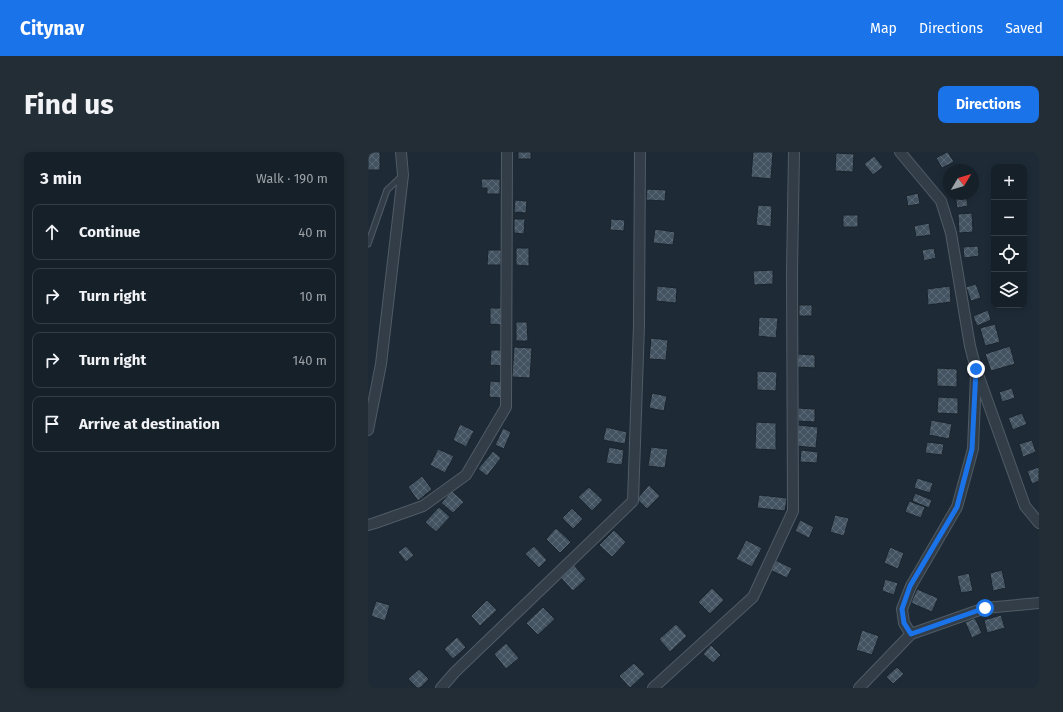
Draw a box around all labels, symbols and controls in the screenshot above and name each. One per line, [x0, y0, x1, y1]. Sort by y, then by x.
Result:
text: Citynav [20, 17, 84, 40]
text: Map [870, 20, 897, 37]
text: Directions [919, 20, 983, 37]
text: Saved [1005, 20, 1043, 37]
button: Directions [938, 86, 1039, 123]
text: Find us [24, 88, 114, 121]
north arrow [943, 164, 979, 200]
map controls [991, 164, 1027, 308]
button: + [991, 164, 1027, 200]
text: 3 min [40, 168, 82, 189]
text: Walk · 190 m [256, 171, 328, 186]
button: − [991, 200, 1027, 236]
icon: ahead [41, 221, 63, 243]
text: Continue [79, 223, 140, 241]
text: 40 m [298, 225, 327, 240]
button: locate [991, 236, 1027, 272]
button: layers [991, 272, 1027, 308]
icon: right [41, 285, 63, 307]
text: Turn right [79, 287, 146, 305]
text: 10 m [300, 289, 327, 304]
icon: right [41, 349, 63, 371]
text: Turn right [79, 351, 146, 369]
text: 140 m [293, 353, 327, 368]
route end [967, 360, 985, 378]
icon: arrive [41, 413, 63, 435]
text: Arrive at destination [79, 415, 220, 433]
route start [976, 599, 994, 617]

